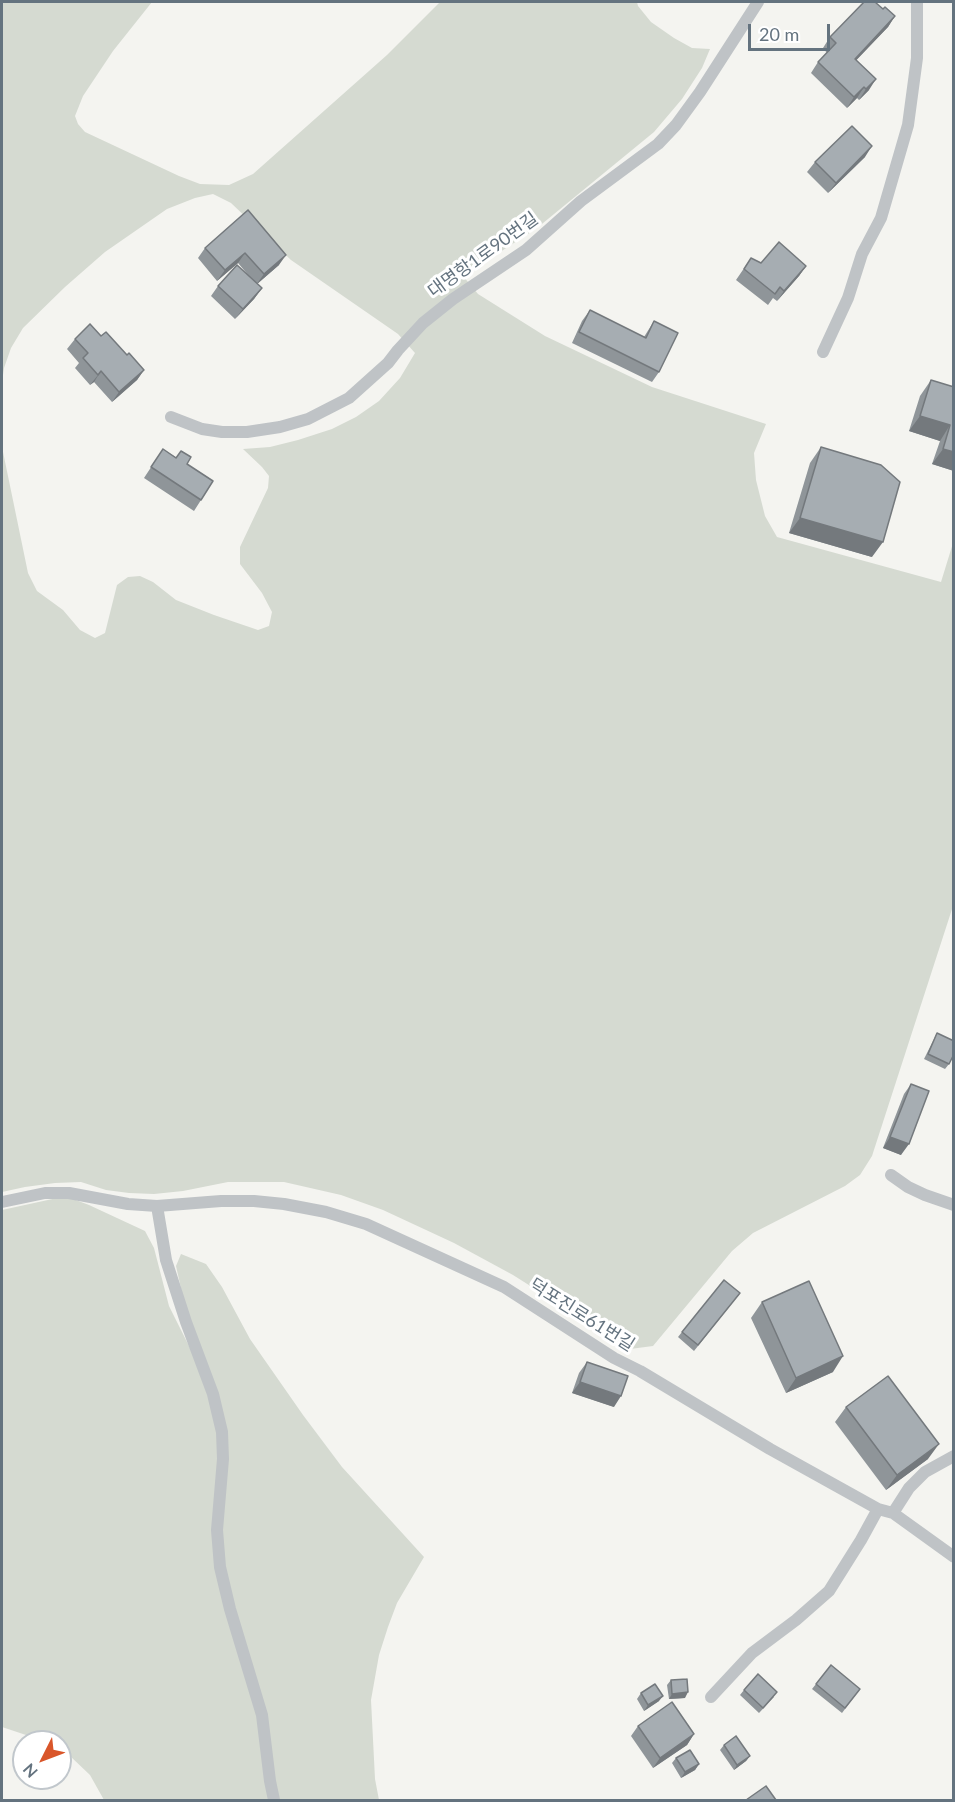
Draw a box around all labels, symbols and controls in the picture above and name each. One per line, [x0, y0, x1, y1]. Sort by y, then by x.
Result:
scale bar [751, 12, 834, 50]
text: 20 m [759, 23, 799, 45]
street label: 대명항1로90번길 [424, 208, 542, 302]
street label: 덕포진로61번길 [525, 1274, 639, 1356]
north arrow [12, 1730, 72, 1790]
text: N [19, 1760, 41, 1782]

